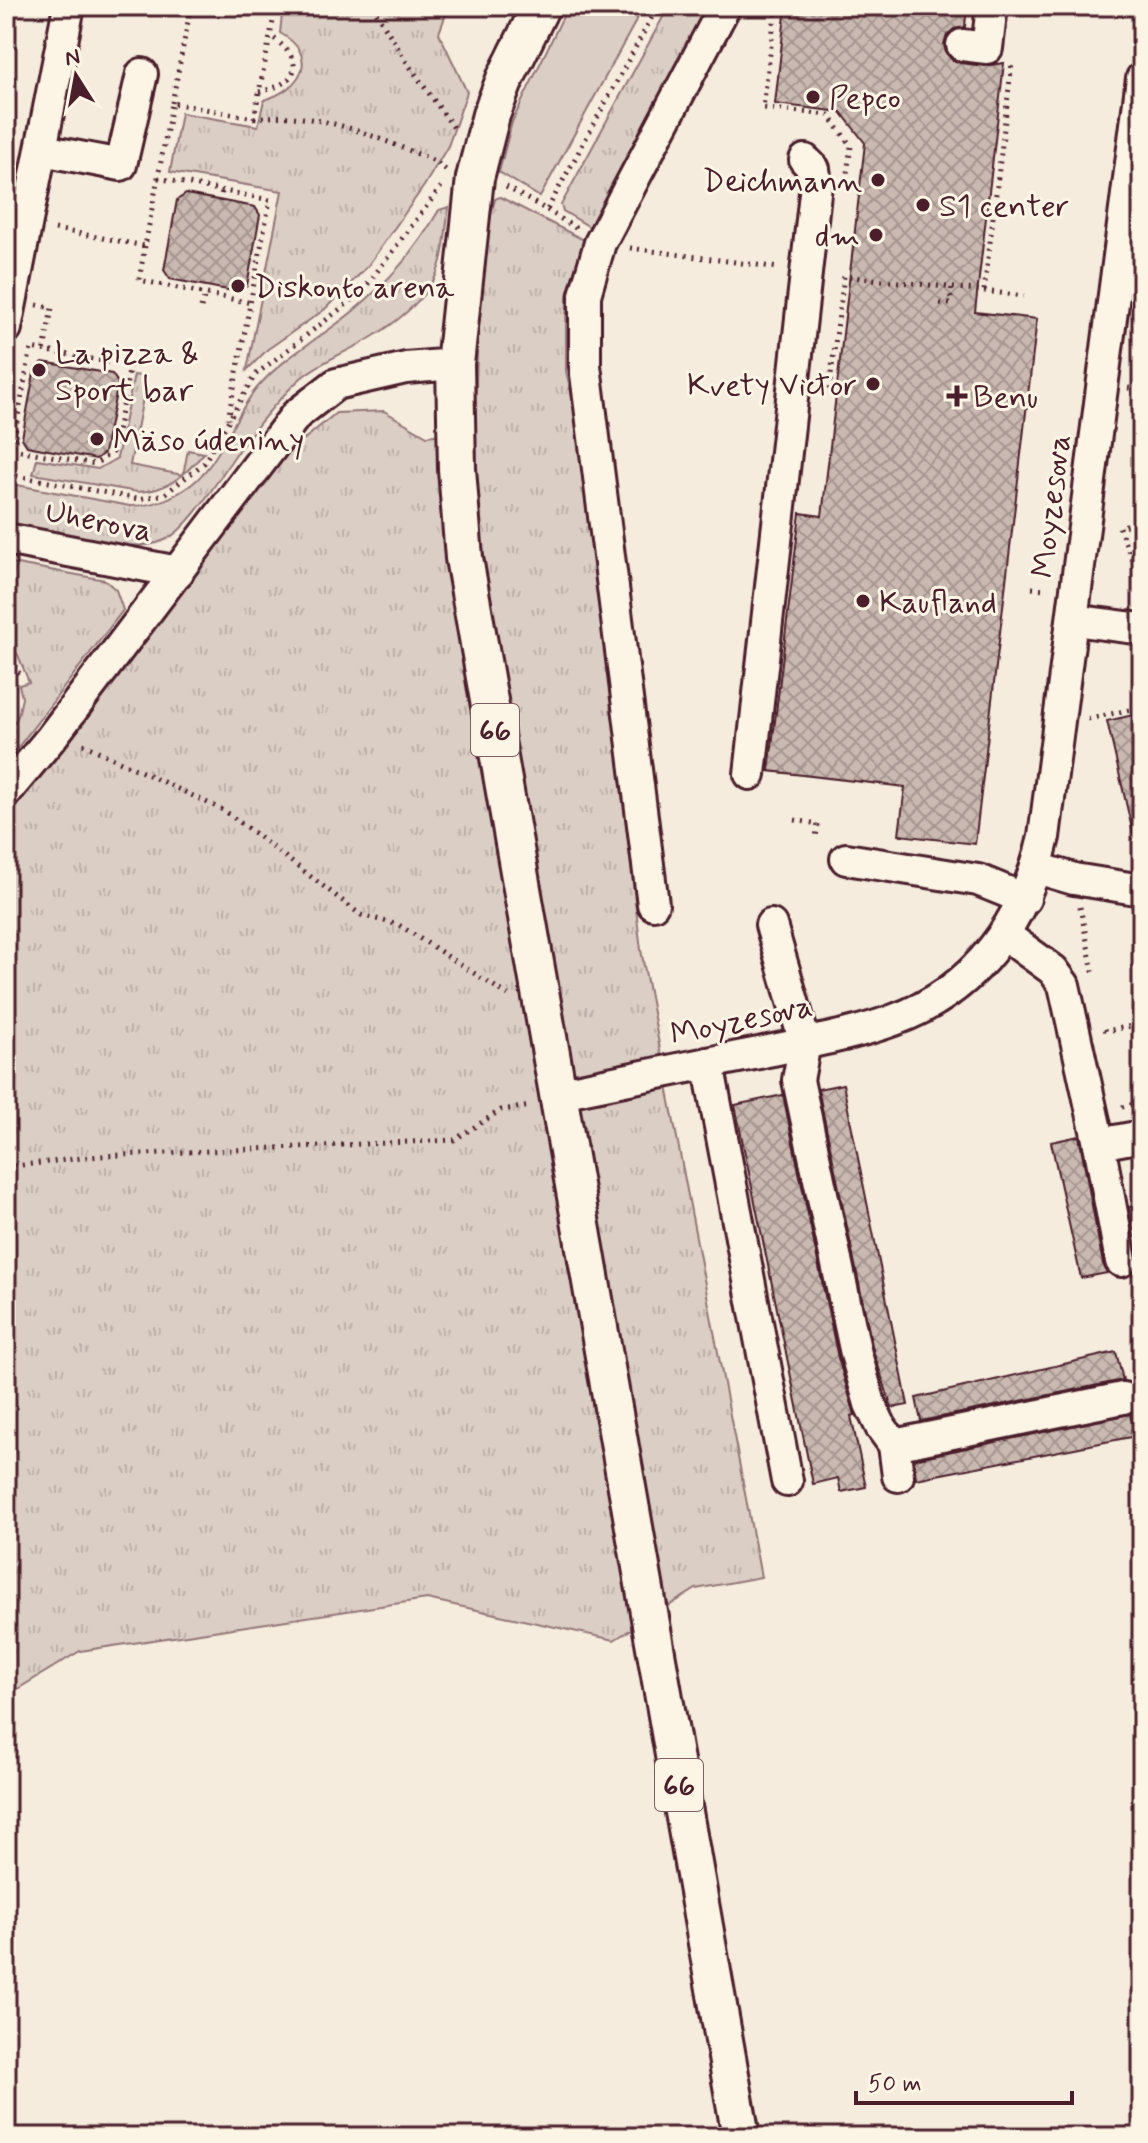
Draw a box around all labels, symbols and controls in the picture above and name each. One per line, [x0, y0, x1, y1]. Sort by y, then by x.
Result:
north arrow [36, 36, 116, 116]
text: N [63, 43, 82, 73]
place label: Pepco [829, 78, 901, 120]
marker: Pepco [804, 88, 822, 106]
place label: Deichmann [702, 161, 862, 203]
marker: Deichmann [869, 171, 887, 189]
place label: S1 center [939, 186, 1069, 228]
marker: S1 center [914, 196, 932, 214]
place label: dm [815, 216, 860, 258]
marker: dm [867, 226, 885, 244]
place label: Diskonto arena [254, 267, 455, 309]
marker: Diskonto arena [229, 277, 247, 295]
place label: La pizza & Sport bar [55, 333, 199, 412]
marker: La pizza & Sport bar [30, 361, 48, 379]
place label: Kvety Victor [687, 365, 857, 407]
marker: Kvety Victor [864, 375, 882, 393]
place label: Benu [973, 377, 1038, 419]
marker: Benu [948, 387, 966, 405]
place label: Mäso údeniny [113, 420, 304, 462]
marker: Mäso údeniny [88, 430, 106, 448]
street label: Moyzesova [1022, 432, 1082, 580]
street label: Uherova [42, 491, 156, 553]
place label: Kaufland [879, 582, 997, 624]
marker: Kaufland [854, 592, 872, 610]
road number: 66 [471, 704, 519, 756]
street label: Moyzesova [666, 985, 816, 1056]
road number: 66 [655, 1759, 703, 1811]
scale bar [856, 2055, 1072, 2105]
text: 50 m [868, 2069, 922, 2100]

